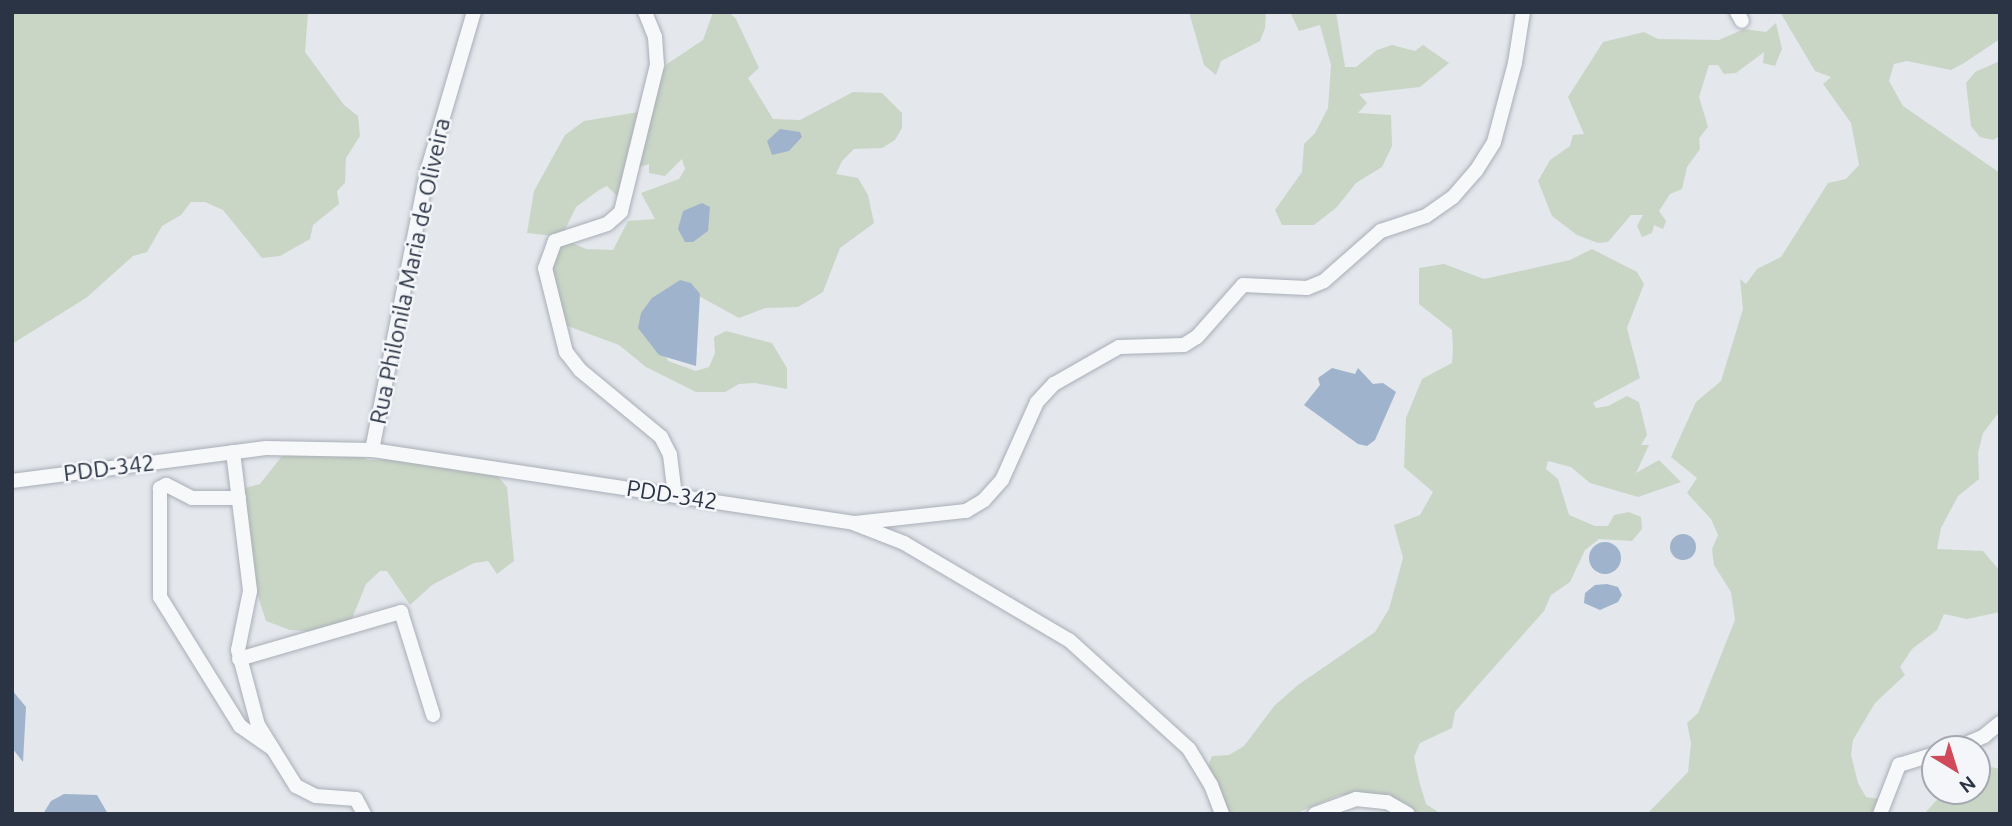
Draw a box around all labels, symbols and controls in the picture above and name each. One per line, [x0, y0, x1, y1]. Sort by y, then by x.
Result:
street label: Rua Philonila Maria de Oliveira [364, 115, 456, 427]
street label: PDD-342 [62, 449, 156, 487]
street label: PDD-342 [624, 474, 720, 516]
north arrow [1921, 735, 1991, 805]
text: N [1955, 772, 1980, 798]

